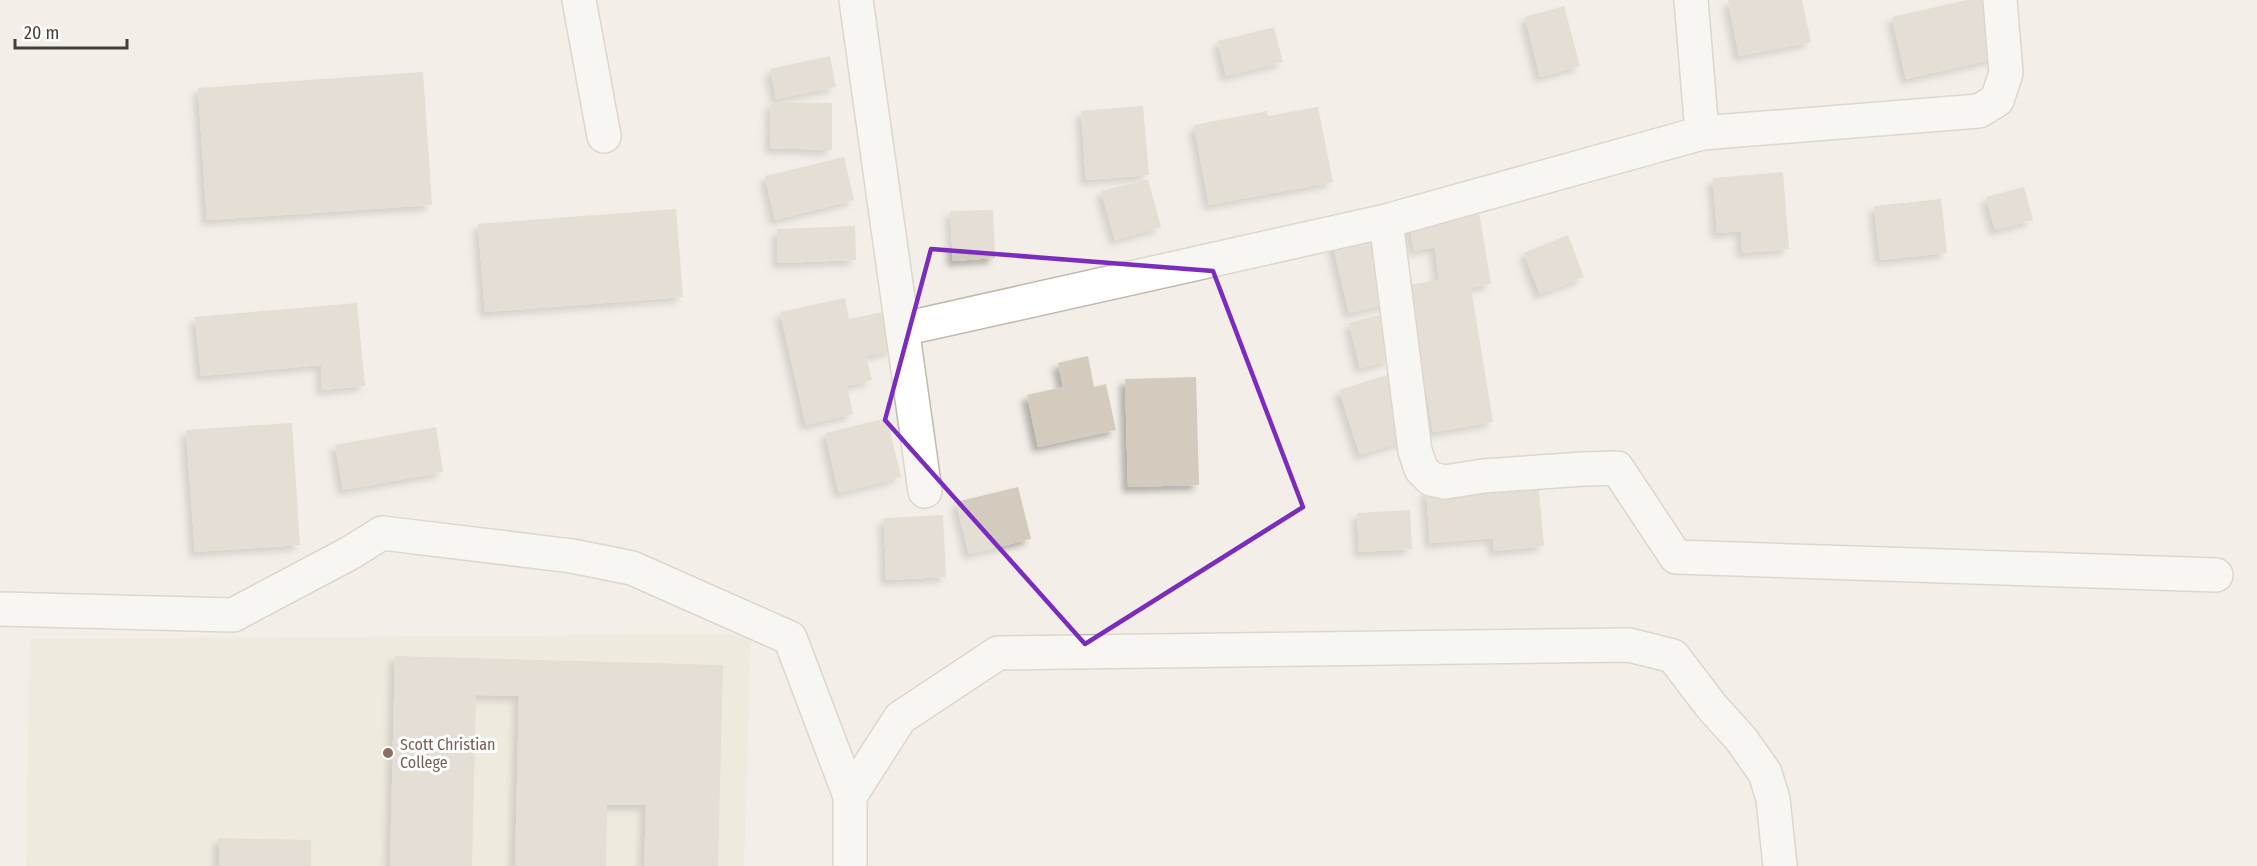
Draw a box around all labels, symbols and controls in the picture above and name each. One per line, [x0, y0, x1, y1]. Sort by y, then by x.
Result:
scale bar [15, 12, 128, 50]
text: 20 m [24, 22, 59, 44]
place label: Scott Christian College [400, 735, 496, 772]
marker: Scott Christian College [381, 746, 395, 760]

